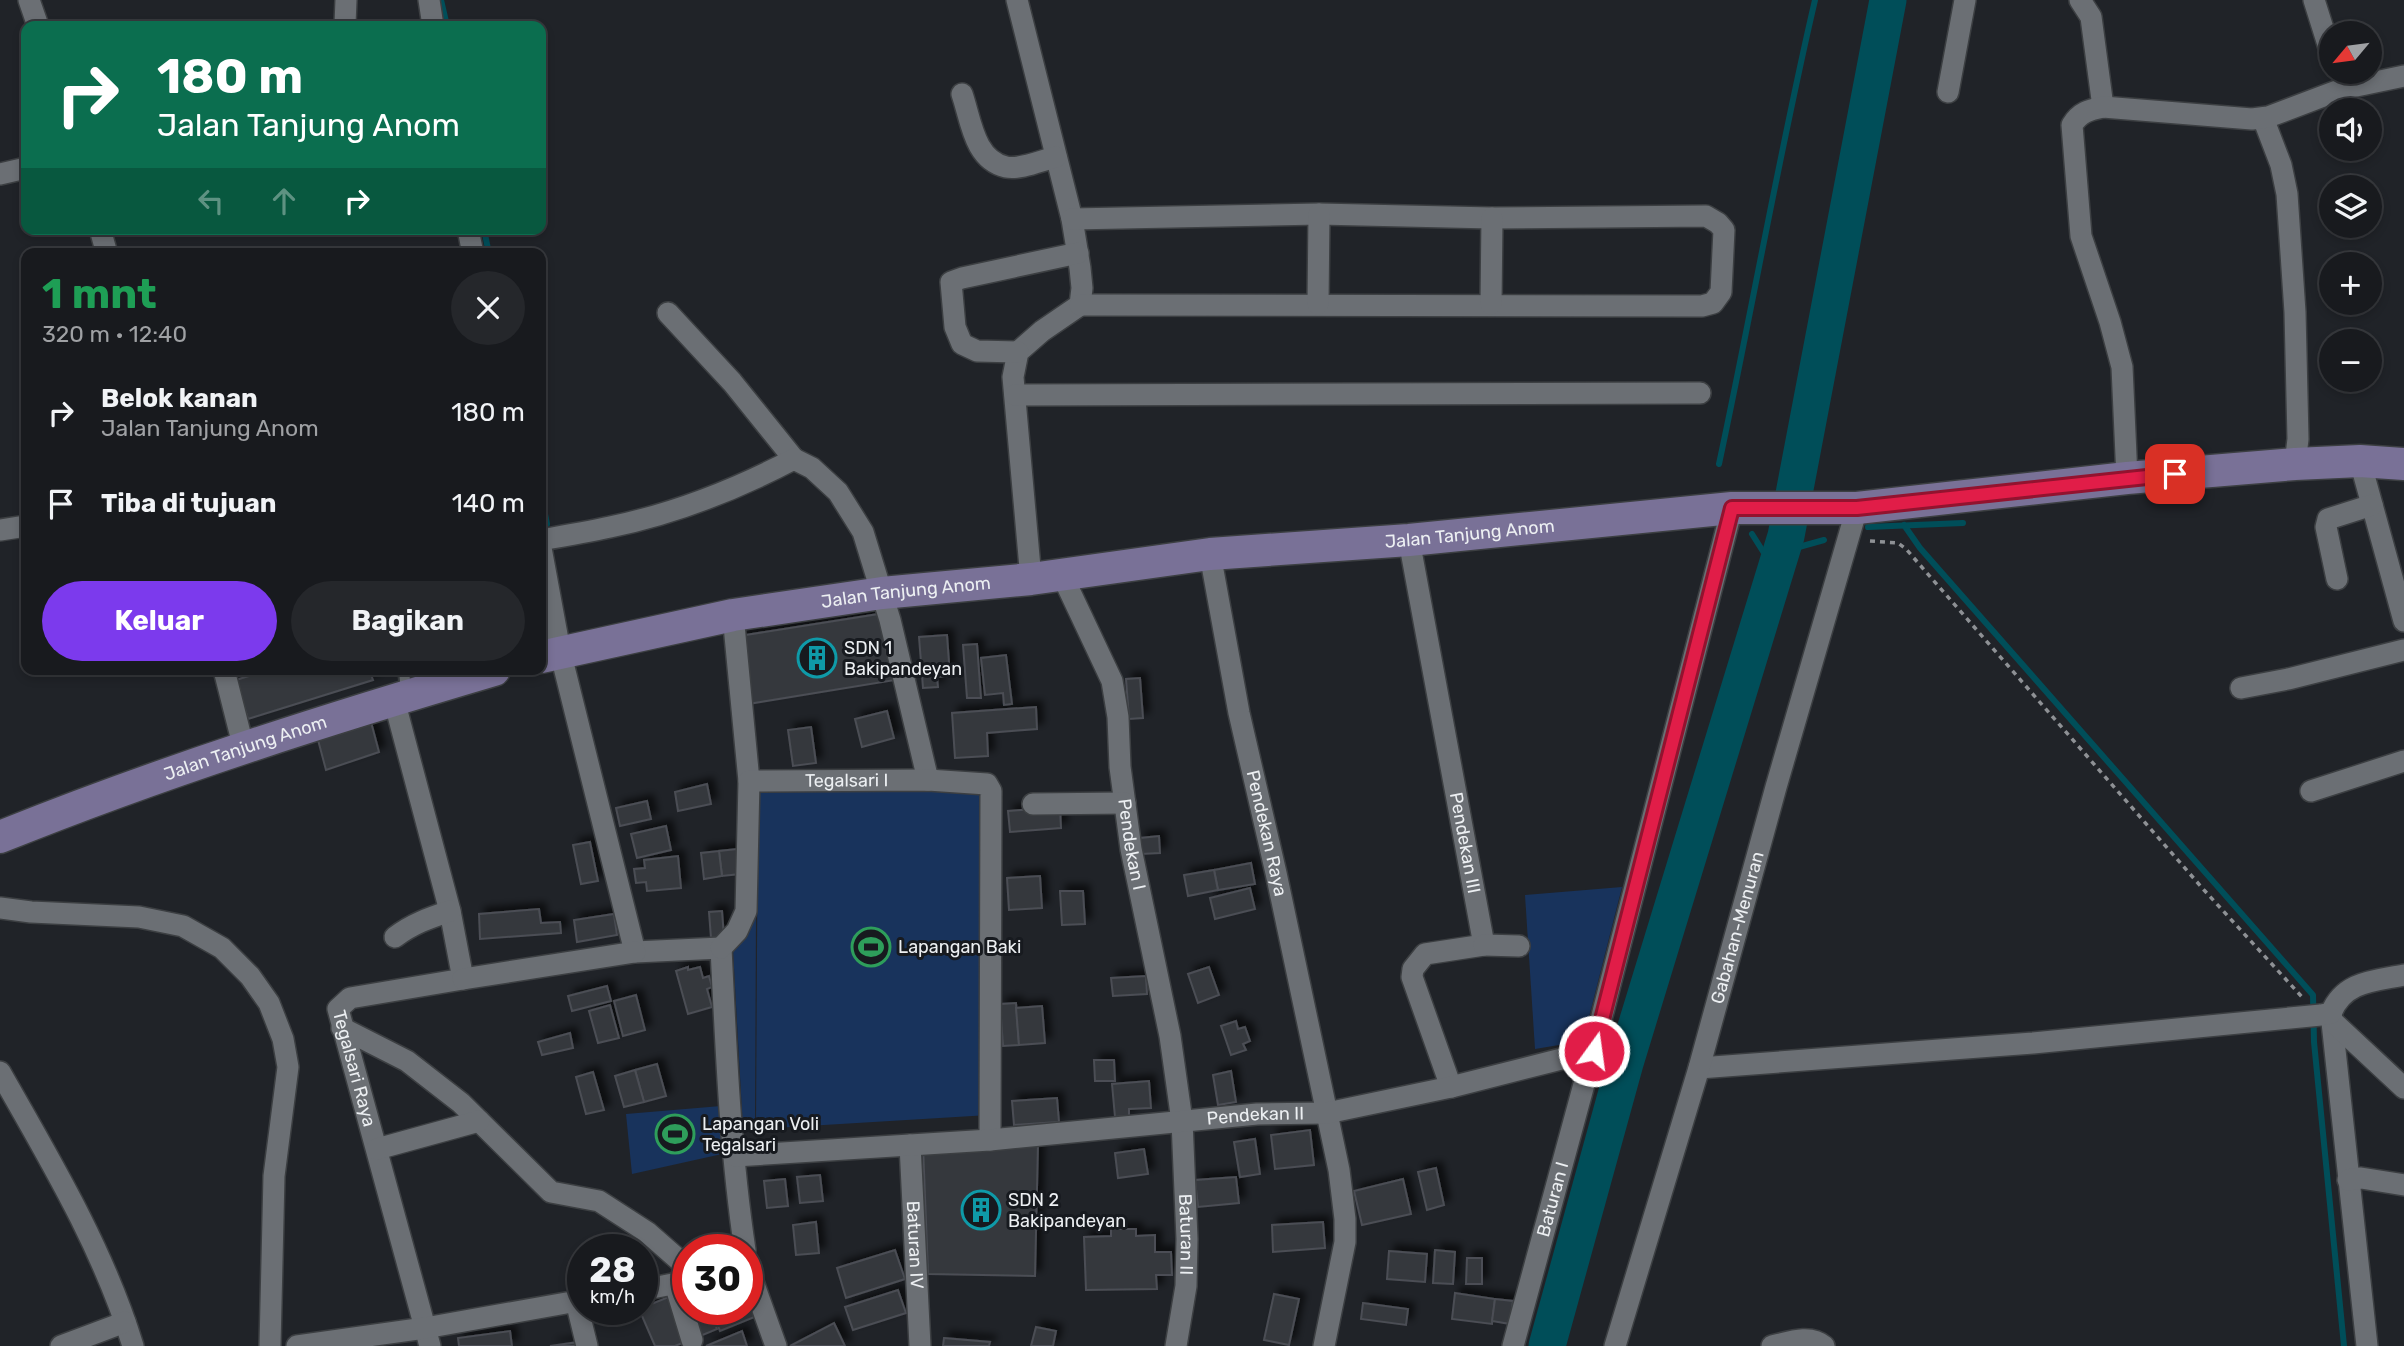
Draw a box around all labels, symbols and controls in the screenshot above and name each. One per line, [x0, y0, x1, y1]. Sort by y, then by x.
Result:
north arrow [2319, 21, 2382, 84]
map controls [2319, 21, 2382, 392]
text: 180 m [157, 47, 303, 105]
icon: right [42, 49, 133, 140]
button: sound [2319, 98, 2382, 161]
text: Jalan Tanjung Anom [157, 106, 460, 144]
button: layers [2319, 175, 2382, 238]
icon: left [192, 182, 230, 220]
icon: ahead [265, 182, 303, 220]
icon: right [338, 182, 376, 220]
button: + [2319, 252, 2382, 315]
text: 1 mnt [42, 269, 157, 319]
button: close [451, 271, 525, 345]
text: 320 m · 12:40 [42, 320, 187, 348]
button: − [2319, 329, 2382, 392]
text: Belok kanan [101, 383, 258, 414]
icon: right [42, 394, 80, 432]
text: 180 m [451, 397, 525, 428]
text: Jalan Tanjung Anom [101, 414, 319, 442]
pin [2145, 444, 2205, 504]
icon: arrive [2156, 455, 2194, 493]
icon: arrive [42, 485, 80, 523]
text: Tiba di tujuan [101, 488, 276, 519]
text: 140 m [452, 488, 525, 519]
street label: Jalan Tanjung Anom [1384, 515, 1556, 553]
street label: Jalan Tanjung Anom [820, 572, 992, 613]
button: Keluar [42, 581, 277, 661]
button: Bagikan [291, 581, 525, 661]
building icon: SDN 1 Bakipandeyan [796, 637, 838, 679]
place label: SDN 1 Bakipandeyan [844, 637, 962, 680]
street label: Jalan Tanjung Anom [161, 711, 330, 785]
street label: Pendekan Raya [1242, 768, 1292, 898]
street label: Tegalsari I [805, 769, 889, 792]
street label: Pendekan III [1445, 790, 1485, 895]
street label: Pendekan I [1113, 797, 1150, 892]
street label: Gabahan-Menuran [1706, 849, 1769, 1006]
sports icon: Lapangan Baki [850, 926, 892, 968]
place label: Lapangan Baki [898, 936, 1021, 958]
street label: Tegalsari Raya [328, 1008, 381, 1129]
position arrow [1557, 1014, 1631, 1088]
street label: Pendekan II [1206, 1102, 1304, 1130]
sports icon: Lapangan Voli Tegalsari [654, 1113, 696, 1155]
place label: Lapangan Voli Tegalsari [702, 1113, 819, 1156]
street label: Baturan I [1532, 1159, 1573, 1239]
building icon: SDN 2 Bakipandeyan [960, 1189, 1002, 1231]
place label: SDN 2 Bakipandeyan [1008, 1189, 1126, 1232]
street label: Baturan II [1174, 1193, 1198, 1276]
street label: Baturan IV [902, 1200, 928, 1290]
speed limit sign: 30 [672, 1234, 763, 1325]
text: 28 [589, 1249, 636, 1291]
text: km/h [590, 1286, 635, 1308]

